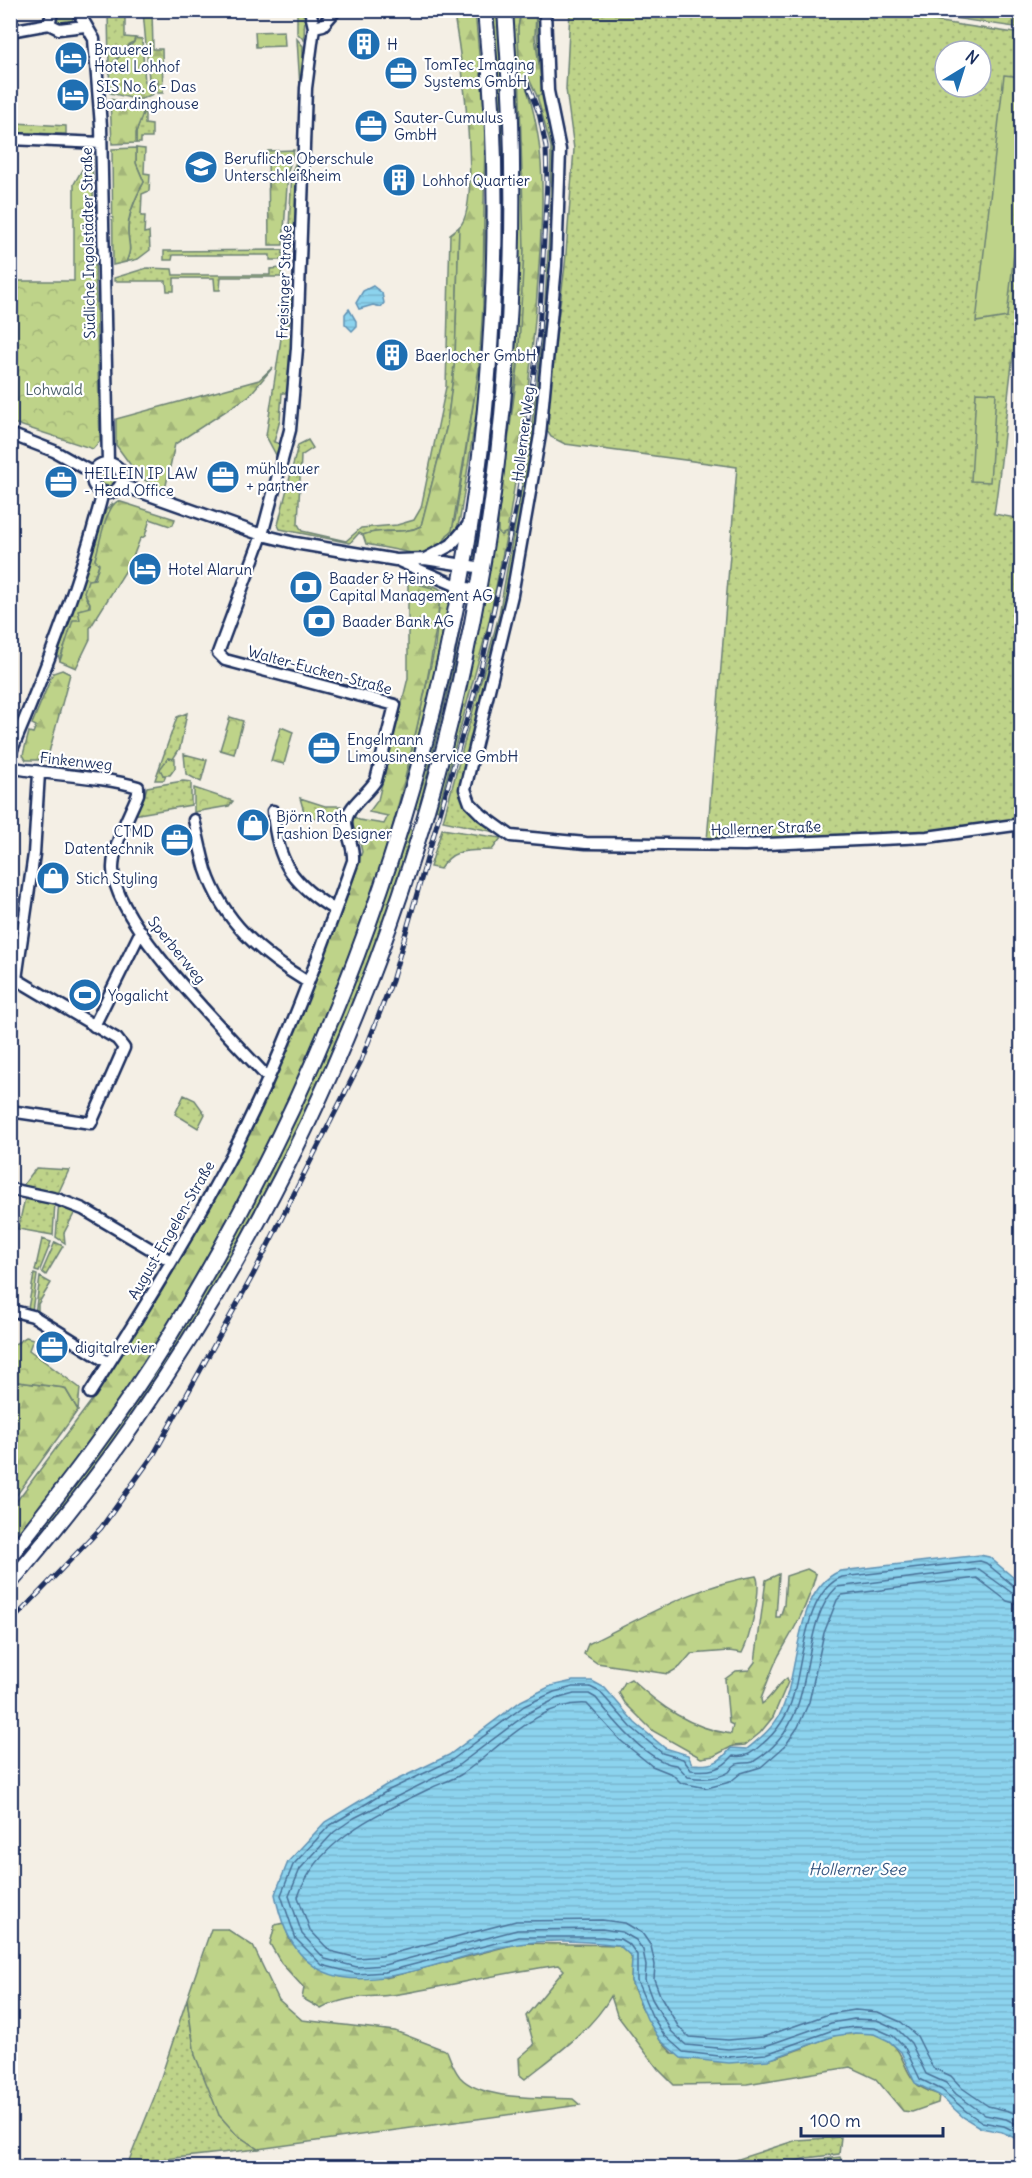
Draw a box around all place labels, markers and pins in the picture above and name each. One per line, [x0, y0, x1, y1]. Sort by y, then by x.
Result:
building icon: H [346, 26, 382, 62]
place label: H [387, 35, 398, 54]
hotel icon: Brauerei Hotel Lohhof [53, 40, 89, 76]
place label: Brauerei Hotel Lohhof [94, 40, 181, 76]
office icon: TomTec Imaging Systems GmbH [383, 55, 419, 91]
place label: TomTec Imaging Systems GmbH [424, 55, 535, 91]
hotel icon: SIS No. 6 - Das Boardinghouse [55, 77, 91, 113]
place label: SIS No. 6 - Das Boardinghouse [96, 77, 199, 113]
office icon: Sauter-Cumulus GmbH [353, 108, 389, 144]
place label: Sauter-Cumulus GmbH [394, 108, 504, 144]
school or university icon: Berufliche Oberschule Unterschleißheim [183, 149, 219, 185]
place label: Berufliche Oberschule Unterschleißheim [224, 149, 374, 185]
building icon: Lohhof Quartier [381, 162, 417, 198]
place label: Lohhof Quartier [422, 171, 530, 190]
building icon: Baerlocher GmbH [374, 337, 410, 373]
place label: Baerlocher GmbH [415, 346, 537, 365]
office icon: mühlbauer + partner [205, 459, 241, 495]
place label: mühlbauer + partner [246, 459, 320, 495]
office icon: HEILEIN IP LAW - Head Office [43, 464, 79, 500]
place label: HEILEIN IP LAW - Head Office [84, 464, 198, 500]
hotel icon: Hotel Alarun [127, 551, 163, 587]
place label: Hotel Alarun [168, 560, 252, 579]
bank icon: Baader & Heins Capital Management AG [288, 569, 324, 605]
place label: Baader & Heins Capital Management AG [329, 569, 493, 605]
bank icon: Baader Bank AG [301, 603, 337, 639]
place label: Baader Bank AG [342, 612, 454, 631]
office icon: Engelmann Limousinenservice GmbH [306, 730, 342, 766]
place label: Engelmann Limousinenservice GmbH [347, 730, 518, 766]
shop icon: Björn Roth Fashion Designer [235, 807, 271, 843]
place label: Björn Roth Fashion Designer [276, 807, 392, 843]
place label: CTMD Datentechnik [64, 822, 154, 858]
office icon: CTMD Datentechnik [159, 822, 195, 858]
shop icon: Stich Styling [35, 860, 71, 896]
place label: Stich Styling [76, 869, 158, 888]
sports icon: Yogalicht [67, 977, 103, 1013]
place label: Yogalicht [108, 986, 169, 1005]
office icon: digitalrevier [34, 1329, 70, 1365]
place label: digitalrevier [75, 1338, 155, 1357]

